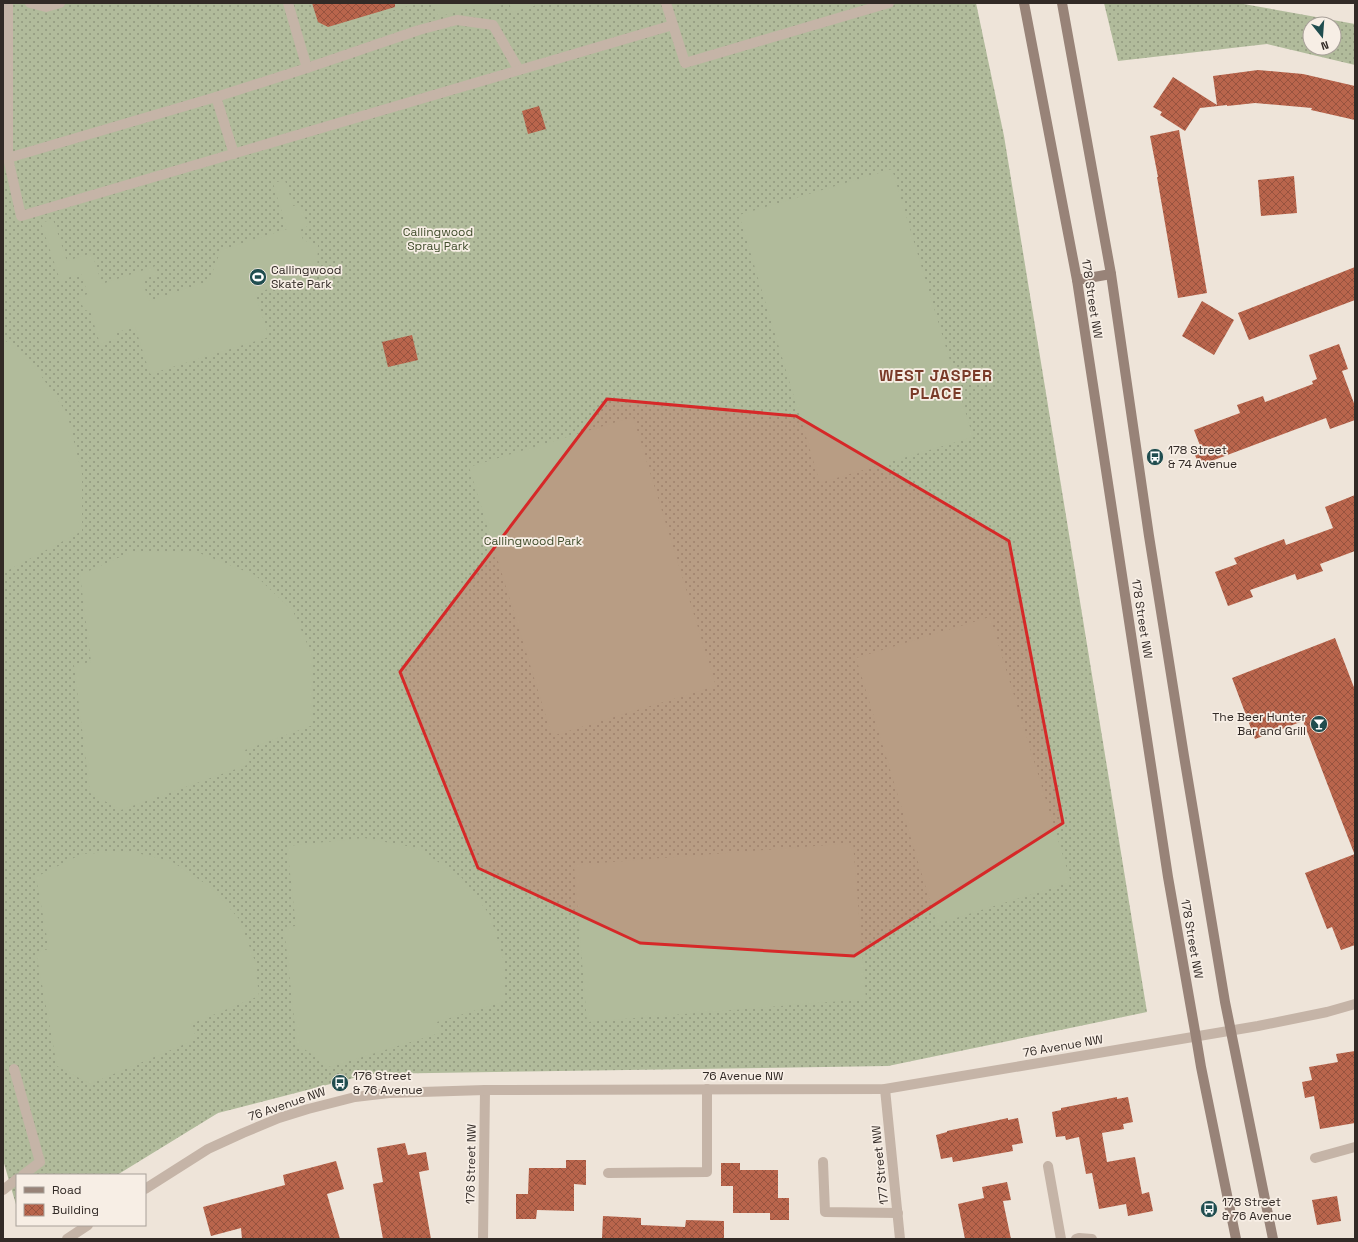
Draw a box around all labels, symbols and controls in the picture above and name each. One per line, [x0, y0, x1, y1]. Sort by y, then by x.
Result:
north arrow [1302, 16, 1342, 56]
text: N [1319, 38, 1330, 53]
park label: Callingwood Spray Park [403, 224, 473, 254]
street label: 178 Street NW [1078, 258, 1106, 341]
place label: Callingwood Skate Park [271, 262, 342, 292]
sports icon: Callingwood Skate Park [248, 267, 268, 287]
district label: WEST JASPER PLACE [879, 365, 993, 404]
place label: 178 Street & 74 Avenue [1168, 442, 1237, 472]
bus stop icon: 178 Street & 74 Avenue [1145, 447, 1165, 467]
park label: Callingwood Park [484, 533, 583, 549]
street label: 178 Street NW [1128, 578, 1156, 661]
place label: The Beer Hunter Bar and Grill [1212, 709, 1306, 739]
bar icon: The Beer Hunter Bar and Grill [1309, 714, 1329, 734]
street label: 178 Street NW [1177, 898, 1207, 981]
street label: 76 Avenue NW [1022, 1031, 1105, 1061]
place label: 176 Street & 76 Avenue [353, 1068, 423, 1098]
street label: 76 Avenue NW [703, 1068, 784, 1084]
bus stop icon: 176 Street & 76 Avenue [330, 1073, 350, 1093]
street label: 76 Avenue NW [246, 1083, 328, 1125]
street label: 176 Street NW [462, 1123, 480, 1204]
street label: 177 Street NW [868, 1124, 892, 1206]
legend [16, 1174, 146, 1226]
text: Road [52, 1182, 81, 1198]
place label: 178 Street & 76 Avenue [1222, 1194, 1292, 1224]
bus stop icon: 178 Street & 76 Avenue [1199, 1199, 1219, 1219]
text: Building [52, 1202, 99, 1218]

